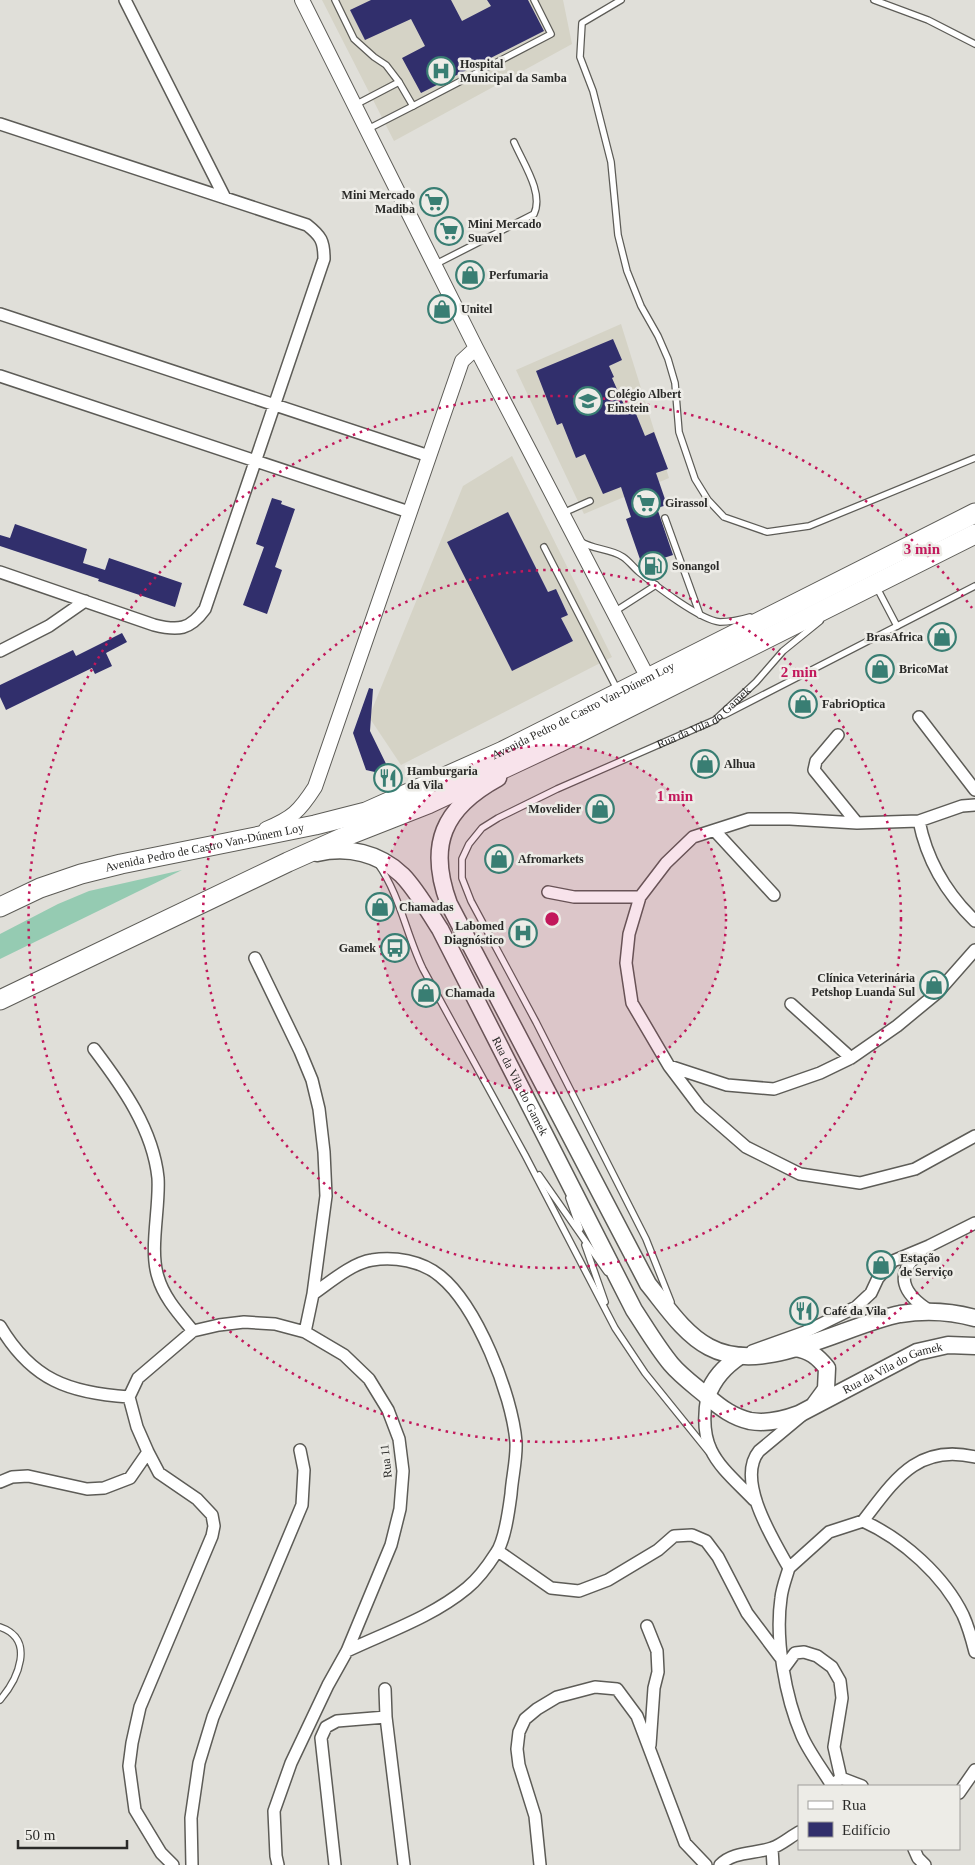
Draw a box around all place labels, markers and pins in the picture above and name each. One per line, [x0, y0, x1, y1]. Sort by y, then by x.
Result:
hospital icon: Hospital Municipal da Samba [426, 56, 456, 86]
place label: Hospital Municipal da Samba [460, 57, 567, 85]
supermarket icon: Mini Mercado Madiba [419, 187, 449, 217]
place label: Mini Mercado Madiba [342, 188, 415, 216]
supermarket icon: Mini Mercado Suavel [434, 216, 464, 246]
place label: Mini Mercado Suavel [468, 217, 541, 245]
shop icon: Perfumaria [455, 260, 485, 290]
place label: Perfumaria [489, 268, 548, 282]
shop icon: Unitel [427, 294, 457, 324]
place label: Unitel [461, 302, 493, 316]
school or university icon: Colégio Albert Einstein [573, 386, 603, 416]
place label: Colégio Albert Einstein [607, 387, 681, 415]
supermarket icon: Girassol [631, 488, 661, 518]
place label: Girassol [665, 496, 708, 510]
fuel station icon: Sonangol [638, 551, 668, 581]
place label: Sonangol [672, 559, 720, 573]
shop icon: BrasAfrica [927, 622, 957, 652]
place label: BrasAfrica [866, 630, 923, 644]
shop icon: BricoMat [865, 654, 895, 684]
place label: BricoMat [899, 662, 948, 676]
shop icon: FabriOptica [788, 689, 818, 719]
place label: FabriOptica [822, 697, 885, 711]
shop icon: Alhua [690, 749, 720, 779]
place label: Alhua [724, 757, 755, 771]
restaurant icon: Hamburgaria da Vila [373, 763, 403, 793]
place label: Hamburgaria da Vila [407, 764, 478, 792]
shop icon: Movelider [585, 794, 615, 824]
place label: Movelider [528, 802, 582, 816]
shop icon: Afromarkets [484, 844, 514, 874]
place label: Afromarkets [518, 852, 584, 866]
shop icon: Chamadas [365, 892, 395, 922]
place label: Chamadas [399, 900, 454, 914]
centre of rings [543, 910, 561, 928]
hospital icon: Labomed Diagnóstico [508, 918, 538, 948]
place label: Labomed Diagnóstico [444, 919, 504, 947]
bus stop icon: Gamek [380, 933, 410, 963]
place label: Gamek [339, 941, 376, 955]
shop icon: Clínica Veterinária Petshop Luanda Sul [919, 970, 949, 1000]
place label: Clínica Veterinária Petshop Luanda Sul [812, 971, 916, 999]
shop icon: Chamada [411, 978, 441, 1008]
place label: Chamada [445, 986, 495, 1000]
shop icon: Estação de Serviço [866, 1250, 896, 1280]
place label: Estação de Serviço [900, 1251, 953, 1279]
restaurant icon: Café da Vila [789, 1296, 819, 1326]
place label: Café da Vila [823, 1304, 886, 1318]

